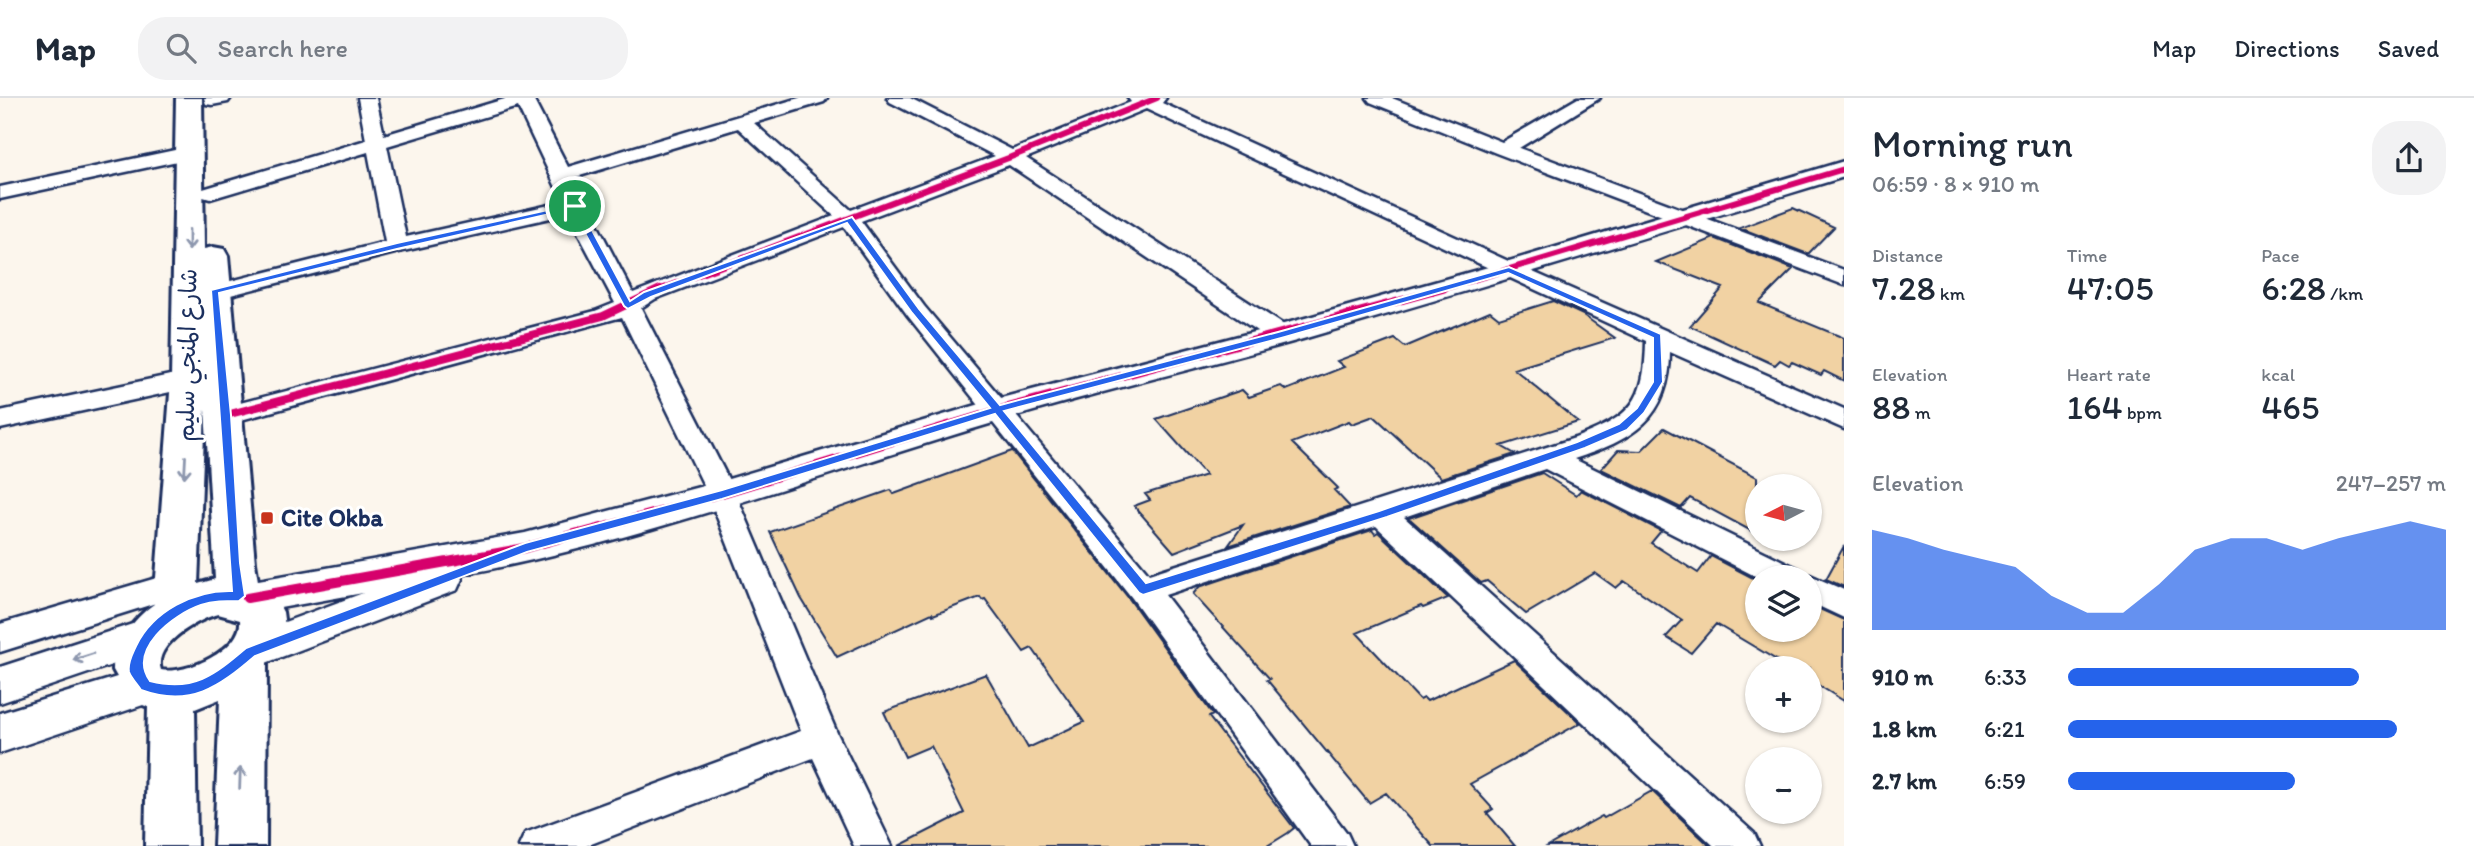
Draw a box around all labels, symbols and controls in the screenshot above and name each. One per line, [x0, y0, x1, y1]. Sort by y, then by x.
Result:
search box [138, 17, 628, 80]
text: Map [35, 29, 96, 68]
icon: search [162, 29, 200, 67]
text: Search here [218, 32, 348, 64]
text: Map [2152, 34, 2196, 63]
text: Directions [2234, 34, 2340, 63]
text: Saved [2378, 34, 2439, 63]
text: Morning run [1872, 121, 2073, 167]
button: share [2372, 121, 2446, 195]
text: 06:59 · 8 × 910 m [1872, 170, 2040, 198]
pin [545, 176, 605, 236]
icon: arrive [556, 187, 594, 225]
one-way arrow [182, 228, 196, 251]
text: Distance [1872, 244, 1943, 267]
text: Time [2067, 244, 2107, 267]
text: Pace [2261, 244, 2299, 267]
text: 7.28 [1872, 267, 1936, 309]
text: 47:05 [2067, 267, 2154, 309]
text: 6:28 [2261, 267, 2326, 309]
street label: شارع المنجي سليم [170, 268, 210, 442]
text: km [1936, 282, 1965, 305]
text: /km [2326, 282, 2363, 305]
text: Elevation [1872, 363, 1948, 386]
text: Heart rate [2067, 363, 2151, 386]
text: kcal [2261, 363, 2295, 386]
text: 88 [1872, 386, 1910, 428]
text: 164 [2067, 386, 2122, 428]
text: 465 [2261, 386, 2319, 428]
text: m [1910, 401, 1931, 424]
text: bpm [2122, 401, 2162, 424]
one-way arrow [178, 455, 191, 478]
text: Elevation [1872, 469, 1963, 497]
text: 247–257 m [2336, 469, 2446, 497]
north arrow [1745, 474, 1822, 551]
map controls [1745, 474, 1822, 824]
place label: Cite Okba [281, 503, 384, 532]
marker: Cite Okba [259, 510, 275, 526]
button: layers [1745, 565, 1822, 642]
one-way arrow [72, 651, 94, 664]
button: + [1745, 656, 1822, 733]
text: 910 m [1872, 663, 1933, 691]
text: 6:33 [1984, 663, 2027, 691]
text: 1.8 km [1872, 715, 1937, 743]
text: 6:21 [1984, 715, 2025, 743]
button: − [1745, 747, 1822, 824]
one-way arrow [233, 767, 246, 790]
text: 2.7 km [1872, 767, 1937, 795]
text: 6:59 [1984, 767, 2026, 795]

